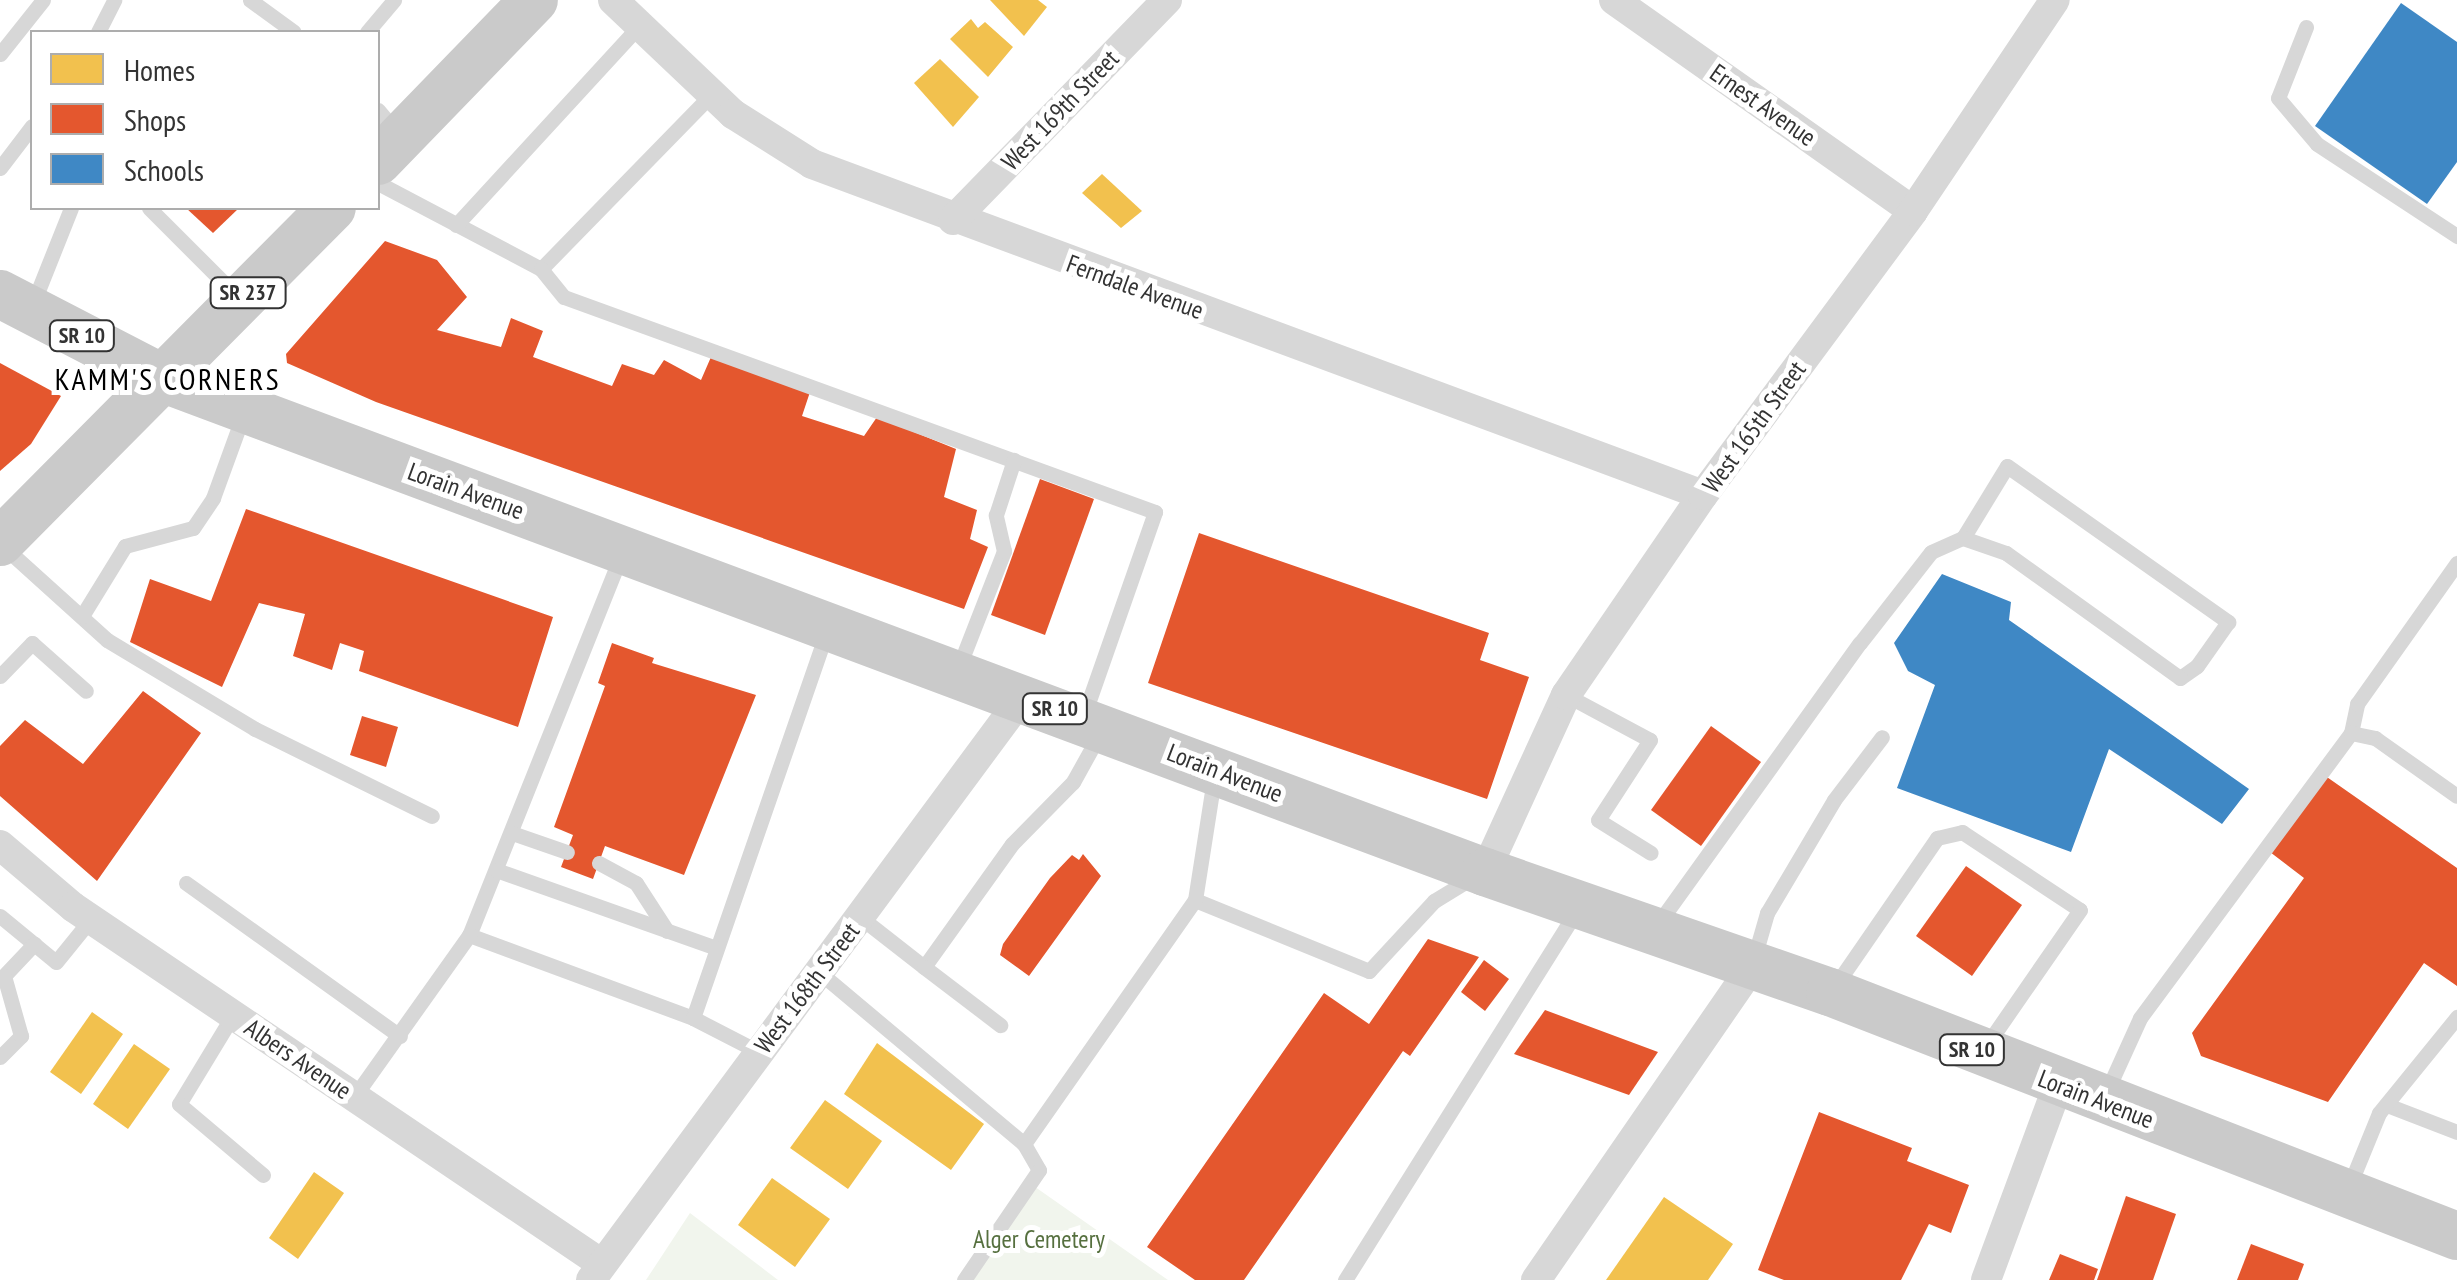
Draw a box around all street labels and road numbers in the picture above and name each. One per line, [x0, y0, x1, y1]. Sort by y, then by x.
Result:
street label: West 169th Street [995, 44, 1125, 176]
street label: Ernest Avenue [1704, 58, 1822, 152]
street label: Ferndale Avenue [1062, 248, 1208, 326]
road number: SR 237 [208, 276, 288, 310]
road number: SR 10 [47, 319, 117, 353]
street label: West 165th Street [1696, 355, 1812, 499]
street label: Lorain Avenue [404, 456, 528, 526]
road number: SR 10 [1020, 692, 1090, 726]
street label: Lorain Avenue [1163, 737, 1287, 809]
street label: West 168th Street [748, 917, 866, 1059]
street label: Albers Avenue [239, 1012, 357, 1106]
road number: SR 10 [1937, 1033, 2007, 1067]
street label: Lorain Avenue [2034, 1063, 2158, 1135]

